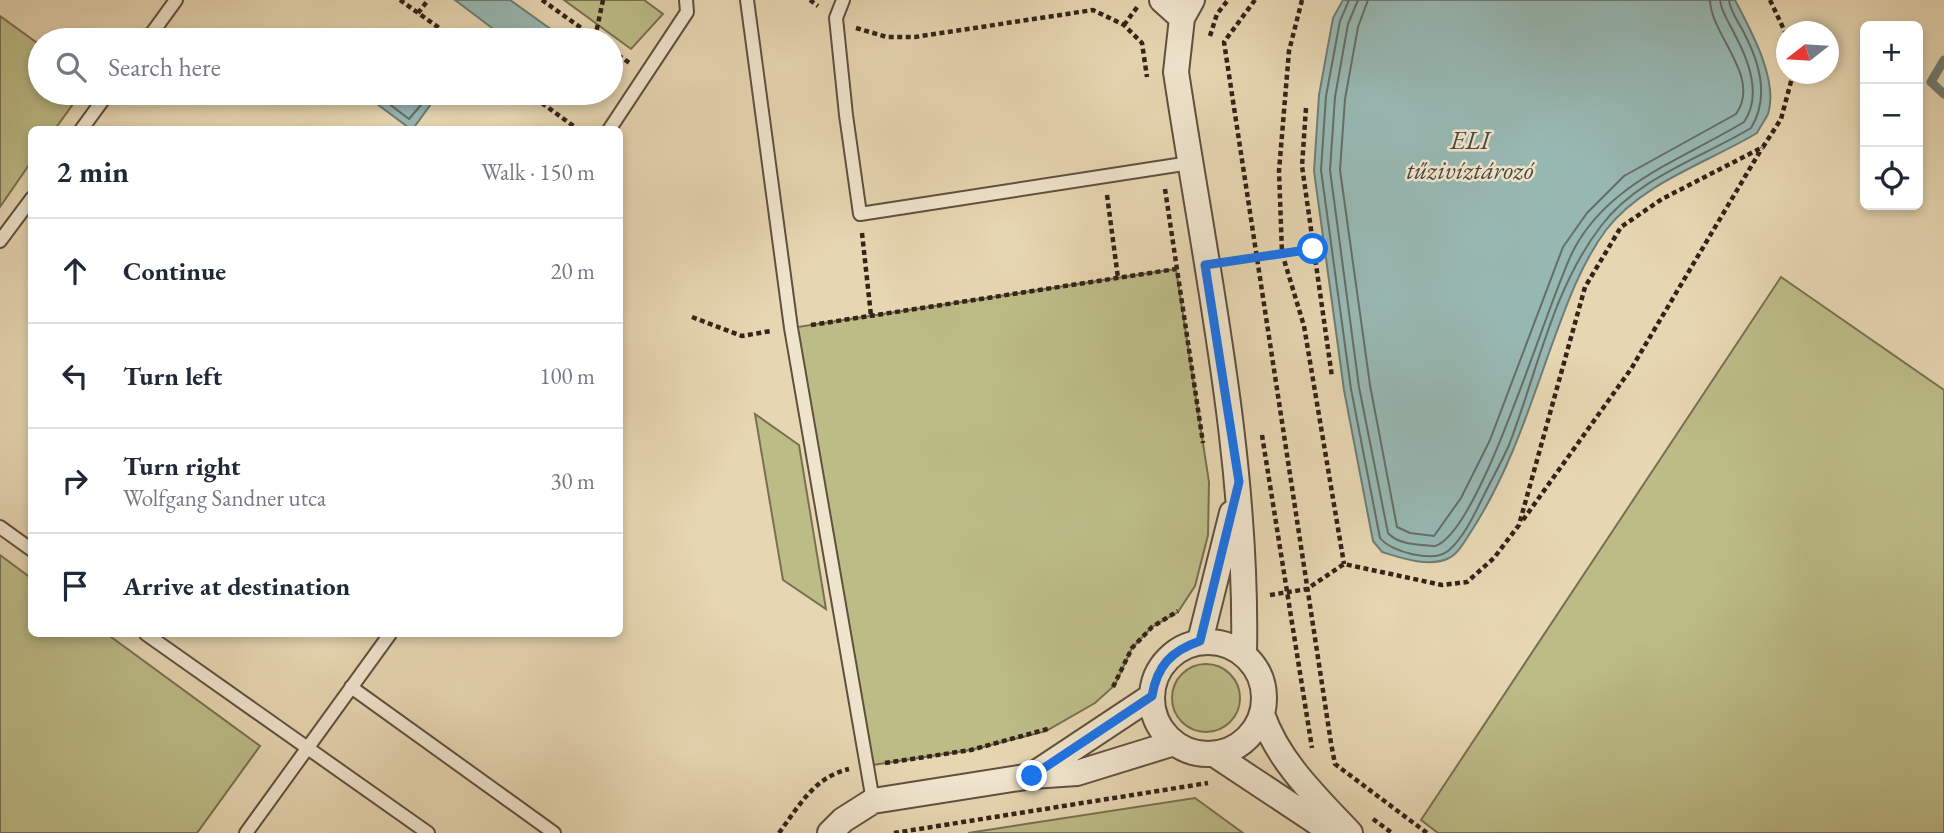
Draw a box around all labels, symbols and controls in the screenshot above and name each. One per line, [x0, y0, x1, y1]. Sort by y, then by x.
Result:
north arrow [1776, 21, 1839, 84]
map controls [1860, 21, 1923, 210]
button: + [1860, 21, 1923, 84]
search box [28, 28, 623, 105]
icon: search [52, 48, 90, 86]
text: Search here [108, 50, 221, 84]
button: − [1860, 84, 1923, 147]
water label: ELI tűzivíztározó [1406, 123, 1536, 187]
button: locate [1860, 147, 1923, 210]
text: 2 min [56, 152, 129, 191]
text: Walk · 150 m [481, 157, 595, 187]
route start [1297, 233, 1328, 264]
icon: ahead [56, 252, 94, 290]
text: Continue [123, 254, 226, 288]
text: 20 m [550, 256, 595, 286]
icon: left [56, 357, 94, 395]
text: Turn left [123, 359, 222, 393]
text: 100 m [539, 361, 595, 391]
text: Turn right [123, 449, 241, 483]
icon: right [56, 462, 94, 500]
text: 30 m [550, 466, 595, 496]
text: Wolfgang Sandner utca [123, 483, 326, 513]
icon: arrive [56, 567, 94, 605]
text: Arrive at destination [123, 569, 350, 603]
route end [1016, 760, 1047, 791]

